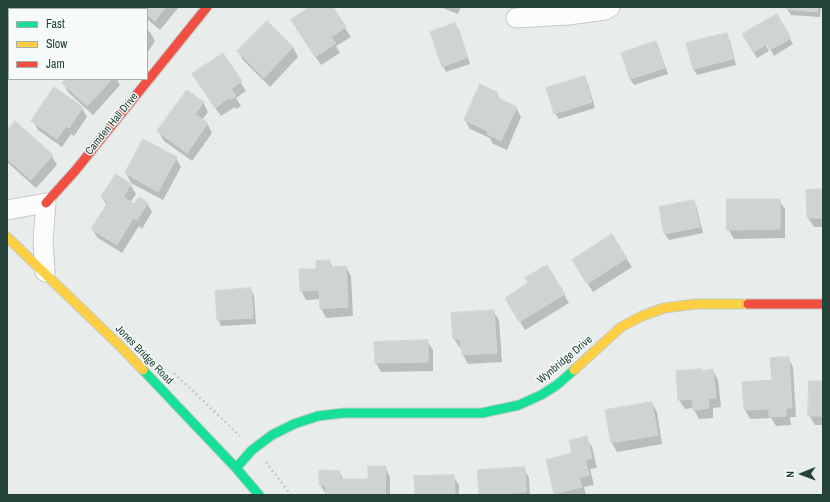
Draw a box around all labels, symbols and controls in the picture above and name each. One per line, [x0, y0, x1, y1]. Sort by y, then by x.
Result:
legend [8, 8, 148, 80]
text: Fast [46, 16, 65, 32]
text: Slow [46, 36, 67, 52]
text: Jam [46, 56, 65, 72]
street label: Camden Hall Drive [83, 90, 141, 158]
street label: Jones Bridge Road [112, 323, 176, 387]
street label: Wynbridge Drive [535, 333, 595, 387]
north arrow [782, 454, 822, 494]
text: N [783, 471, 797, 478]

